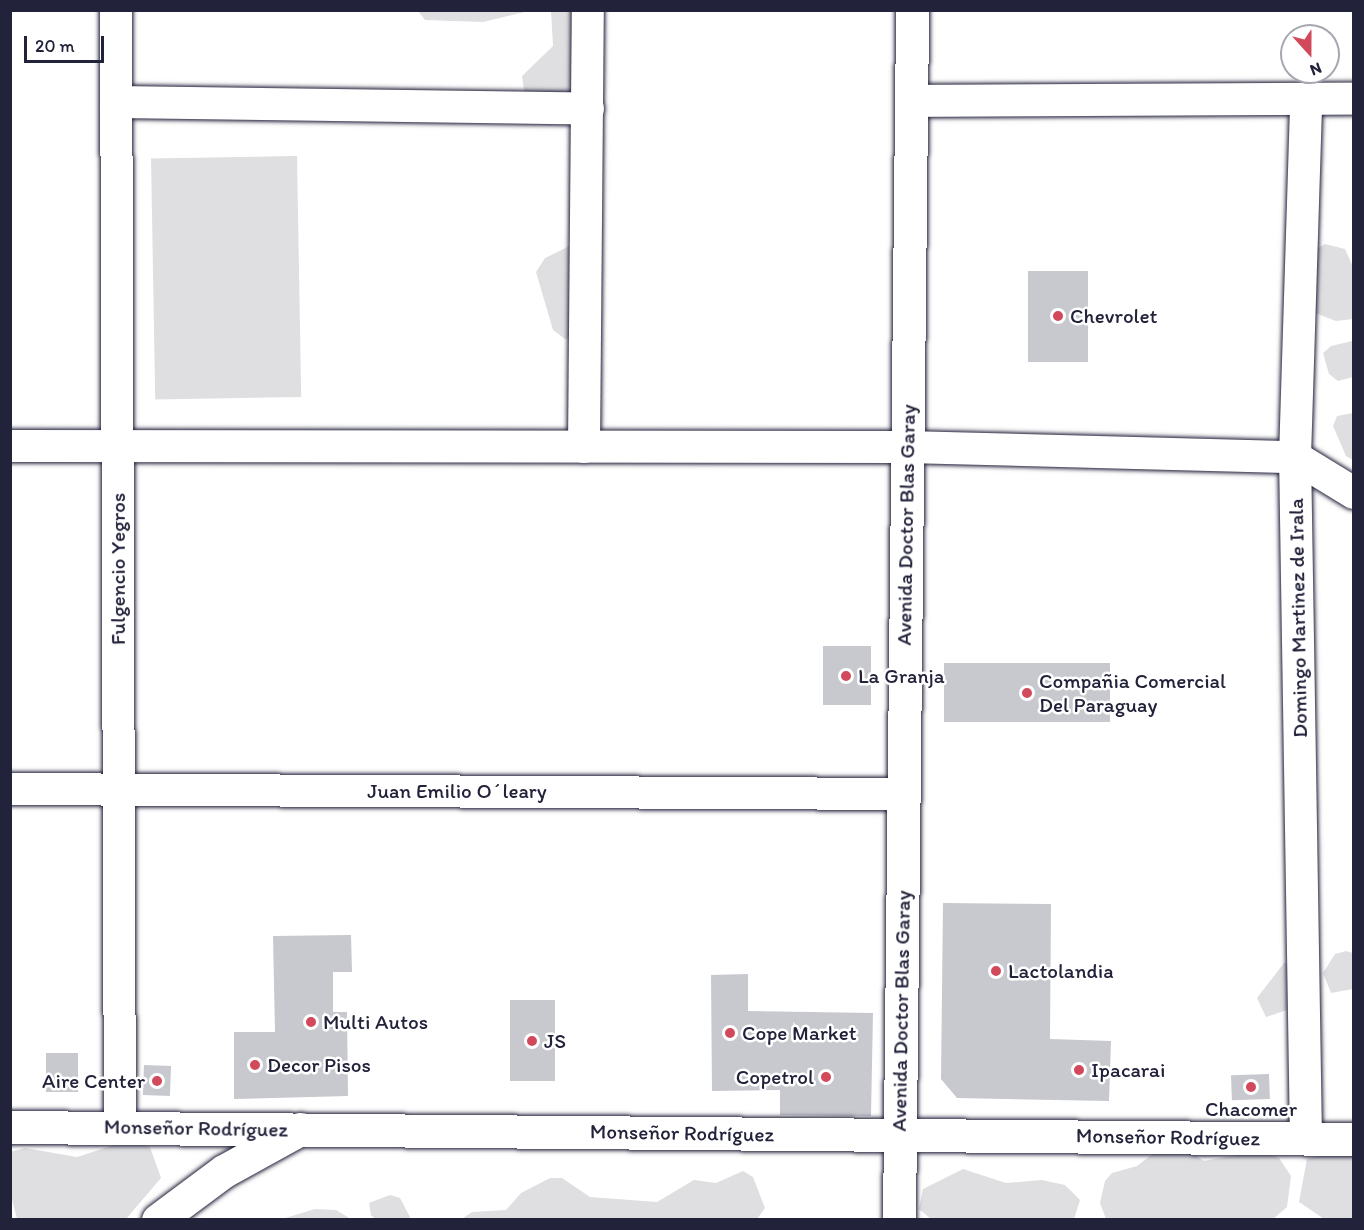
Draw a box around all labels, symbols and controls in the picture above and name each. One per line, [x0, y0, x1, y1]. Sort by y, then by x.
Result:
scale bar [27, 24, 106, 62]
north arrow [1280, 24, 1340, 84]
text: 20 m [35, 35, 75, 57]
text: N [1307, 59, 1324, 80]
place label: Chevrolet [1070, 303, 1157, 329]
marker: Chevrolet [1051, 309, 1065, 323]
street label: Avenida Doctor Blas Garay [891, 404, 921, 646]
street label: Fulgencio Yegros [105, 493, 131, 645]
street label: Domingo Martinez de Irala [1283, 498, 1313, 738]
place label: La Granja [858, 663, 945, 689]
place label: Compañia Comercial Del Paraguay [1039, 668, 1226, 718]
marker: La Granja [839, 669, 853, 683]
marker: Compañia Comercial Del Paraguay [1020, 686, 1034, 700]
street label: Juan Emilio O´leary [367, 778, 547, 804]
street label: Avenida Doctor Blas Garay [886, 890, 916, 1132]
place label: Lactolandia [1008, 958, 1114, 984]
marker: Lactolandia [989, 964, 1003, 978]
place label: Multi Autos [323, 1009, 428, 1035]
marker: Multi Autos [304, 1015, 318, 1029]
place label: Cope Market [742, 1020, 856, 1046]
marker: Cope Market [723, 1026, 737, 1040]
place label: JS [544, 1028, 566, 1054]
marker: JS [525, 1034, 539, 1048]
place label: Decor Pisos [267, 1052, 371, 1078]
place label: Ipacarai [1091, 1057, 1165, 1083]
marker: Decor Pisos [248, 1058, 262, 1072]
marker: Ipacarai [1072, 1063, 1086, 1077]
place label: Copetrol [736, 1064, 814, 1090]
place label: Aire Center [42, 1068, 145, 1094]
marker: Copetrol [819, 1070, 833, 1084]
marker: Aire Center [150, 1074, 164, 1088]
marker: Chacomer [1244, 1080, 1258, 1094]
place label: Chacomer [1205, 1096, 1297, 1122]
street label: Monseñor Rodríguez [104, 1114, 288, 1142]
street label: Monseñor Rodríguez [590, 1119, 774, 1147]
street label: Monseñor Rodríguez [1076, 1123, 1260, 1151]

